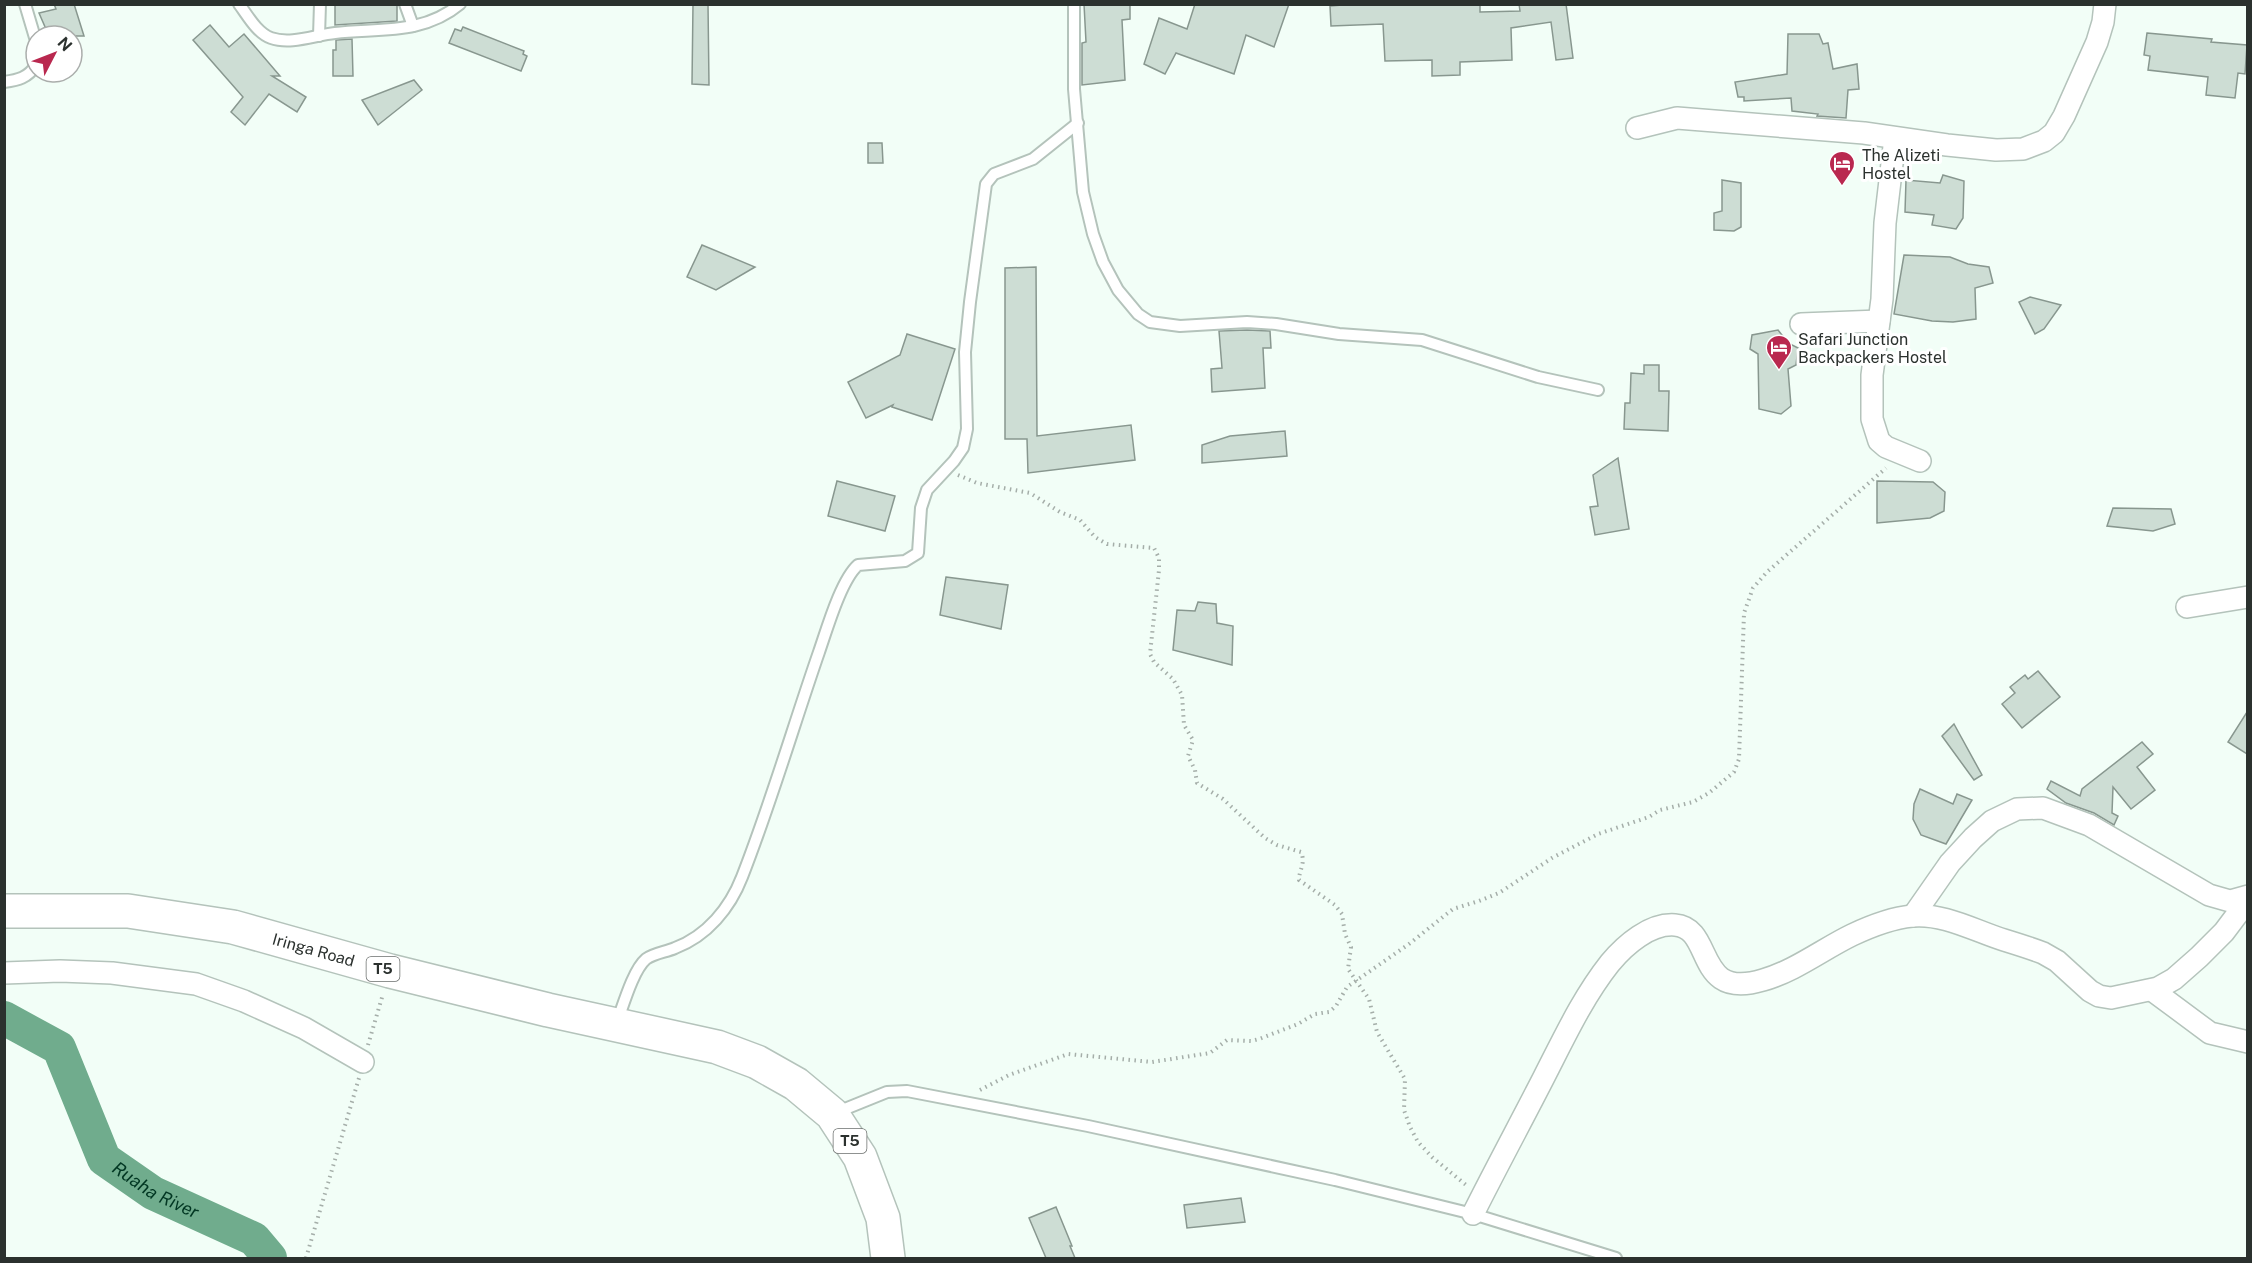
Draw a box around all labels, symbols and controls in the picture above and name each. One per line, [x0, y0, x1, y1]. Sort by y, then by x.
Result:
north arrow [24, 24, 84, 84]
text: N [54, 33, 76, 55]
place label: The Alizeti Hostel [1862, 146, 1940, 183]
hotel icon: The Alizeti Hostel [1827, 149, 1857, 187]
place label: Safari Junction Backpackers Hostel [1798, 330, 1947, 367]
hotel icon: Safari Junction Backpackers Hostel [1764, 333, 1794, 371]
street label: Iringa Road [270, 930, 357, 971]
road number: T5 [366, 957, 400, 981]
road number: T5 [834, 1129, 866, 1153]
water label: Ruaha River [108, 1157, 203, 1223]

